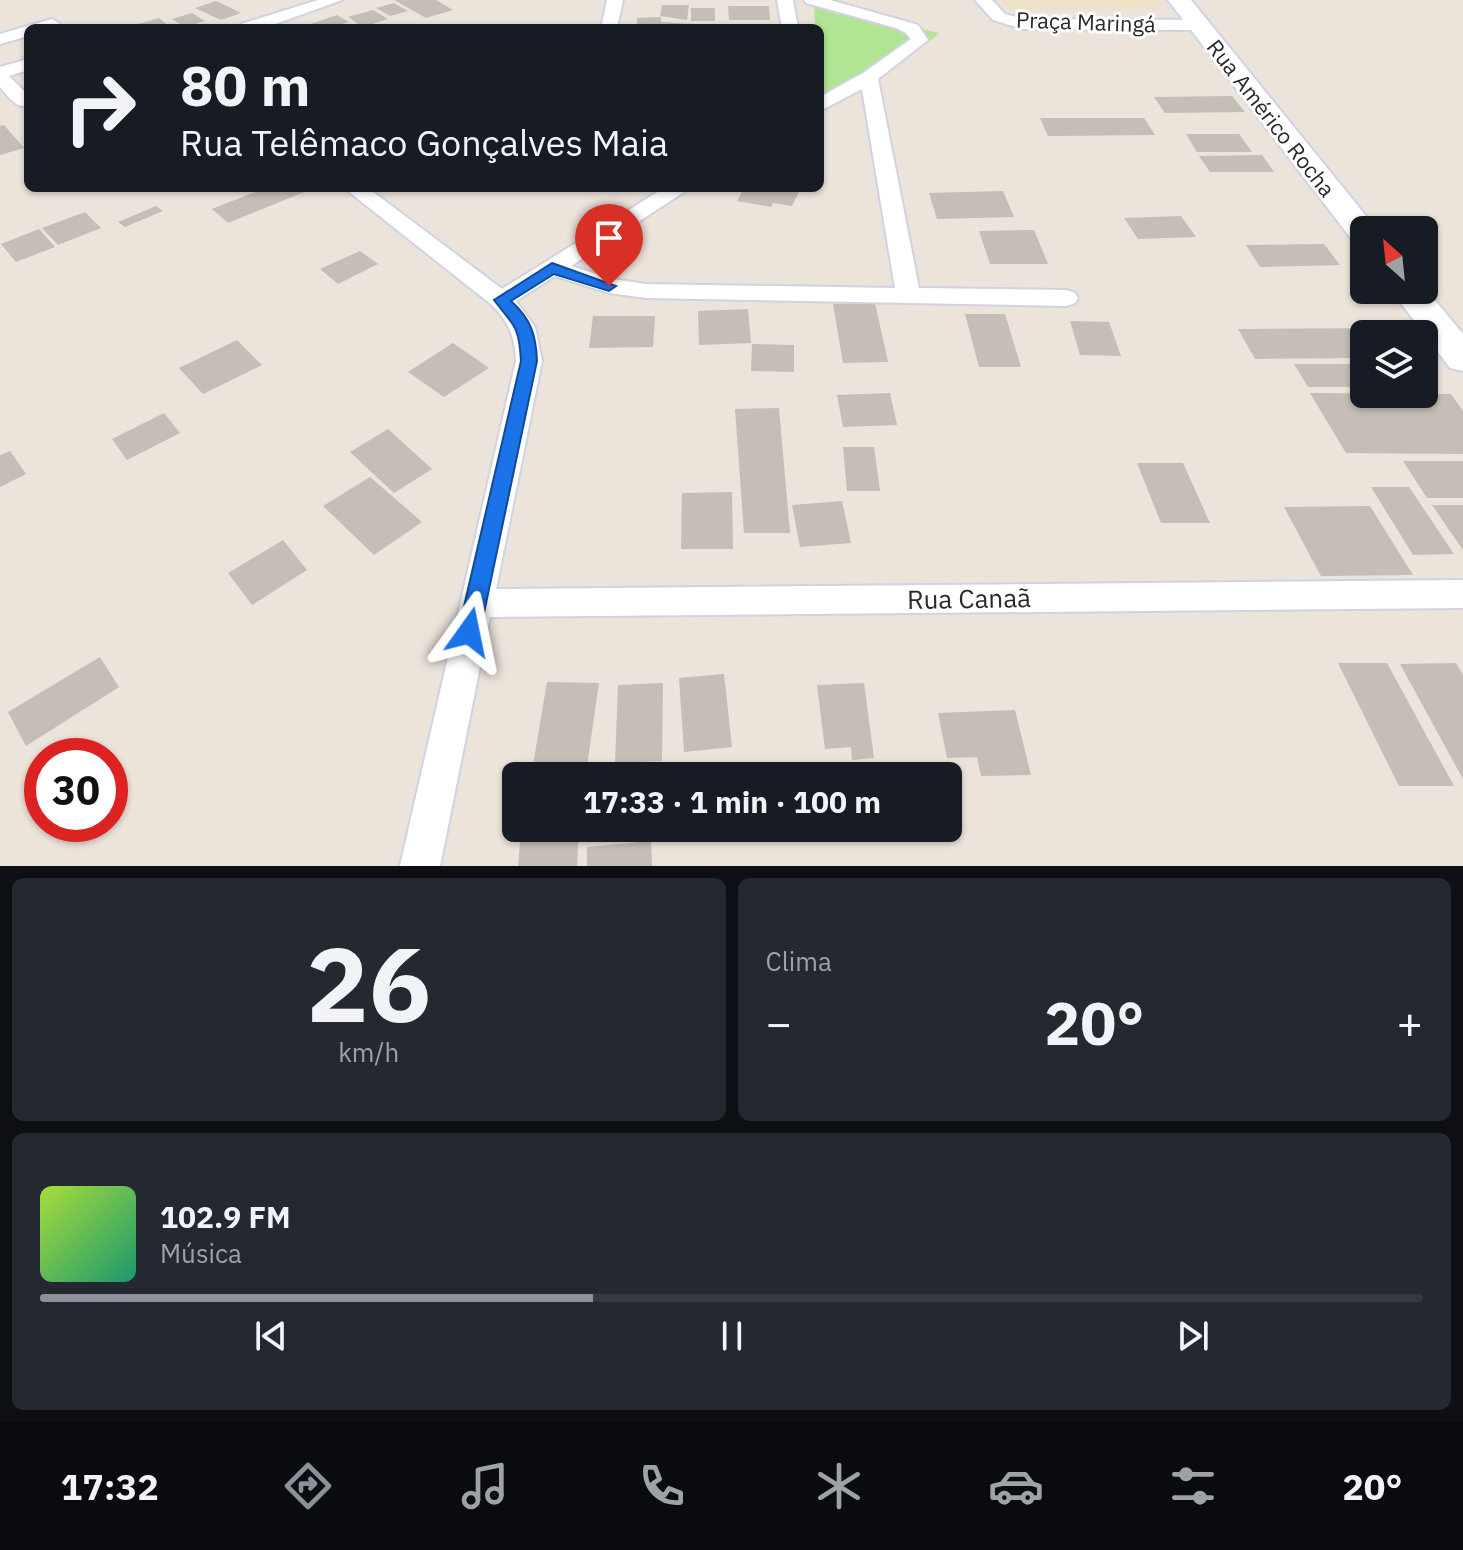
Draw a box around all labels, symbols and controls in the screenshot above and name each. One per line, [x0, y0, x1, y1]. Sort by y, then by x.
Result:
street label: Praça Maringá [1016, 5, 1157, 38]
street label: Rua Américo Rocha [1201, 33, 1342, 203]
text: 80 m [180, 49, 310, 121]
icon: right [48, 56, 152, 160]
text: Rua Telêmaco Gonçalves Maia [180, 119, 668, 166]
pin [575, 204, 643, 286]
icon: arrive [587, 216, 631, 260]
north arrow [1350, 216, 1438, 304]
map controls [1350, 216, 1438, 408]
button: layers [1350, 320, 1438, 408]
street label: Rua Canaã [907, 580, 1031, 616]
position arrow [427, 590, 511, 674]
speed limit sign: 30 [24, 738, 128, 842]
text: 17:33 · 1 min · 100 m [583, 782, 881, 821]
text: 26 [306, 915, 431, 1051]
text: Clima [766, 944, 832, 978]
text: 20° [1044, 983, 1144, 1062]
text: − [766, 994, 792, 1051]
text: + [1397, 994, 1423, 1051]
text: km/h [338, 1035, 399, 1069]
text: 102.9 FM [160, 1197, 291, 1236]
text: Música [160, 1236, 242, 1270]
icon: previous [249, 1314, 293, 1358]
icon: pause [710, 1314, 754, 1358]
icon: next [1171, 1314, 1215, 1358]
icon: directions [280, 1458, 336, 1514]
icon: music [457, 1458, 513, 1514]
icon: phone [634, 1458, 690, 1514]
icon: climate [811, 1458, 867, 1514]
icon: car [988, 1458, 1044, 1514]
icon: filters [1165, 1458, 1221, 1514]
text: 17:32 [61, 1463, 159, 1510]
text: 20° [1342, 1463, 1402, 1510]

